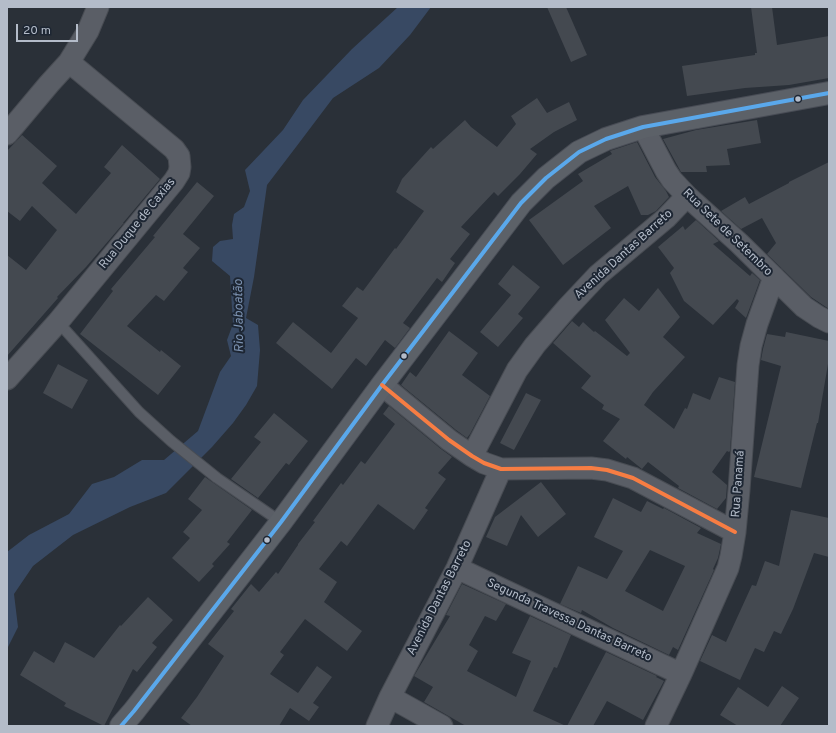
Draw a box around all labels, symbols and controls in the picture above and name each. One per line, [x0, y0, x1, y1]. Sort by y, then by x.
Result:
scale bar [18, 16, 80, 42]
text: 20 m [23, 23, 51, 39]
unlabelled marker [793, 94, 803, 104]
street label: Rua Duque de Caxias [97, 176, 179, 272]
street label: Rua Sete de Setembro [679, 186, 775, 280]
street label: Avenida Dantas Barreto [572, 207, 676, 303]
water label: Rio Jaboatão [232, 279, 248, 353]
unlabelled marker [399, 351, 409, 361]
street label: Rua Panamá [729, 450, 749, 518]
unlabelled marker [262, 535, 272, 545]
street label: Avenida Dantas Barreto [405, 538, 475, 658]
street label: Segunda Travessa Dantas Barreto [484, 576, 654, 666]

